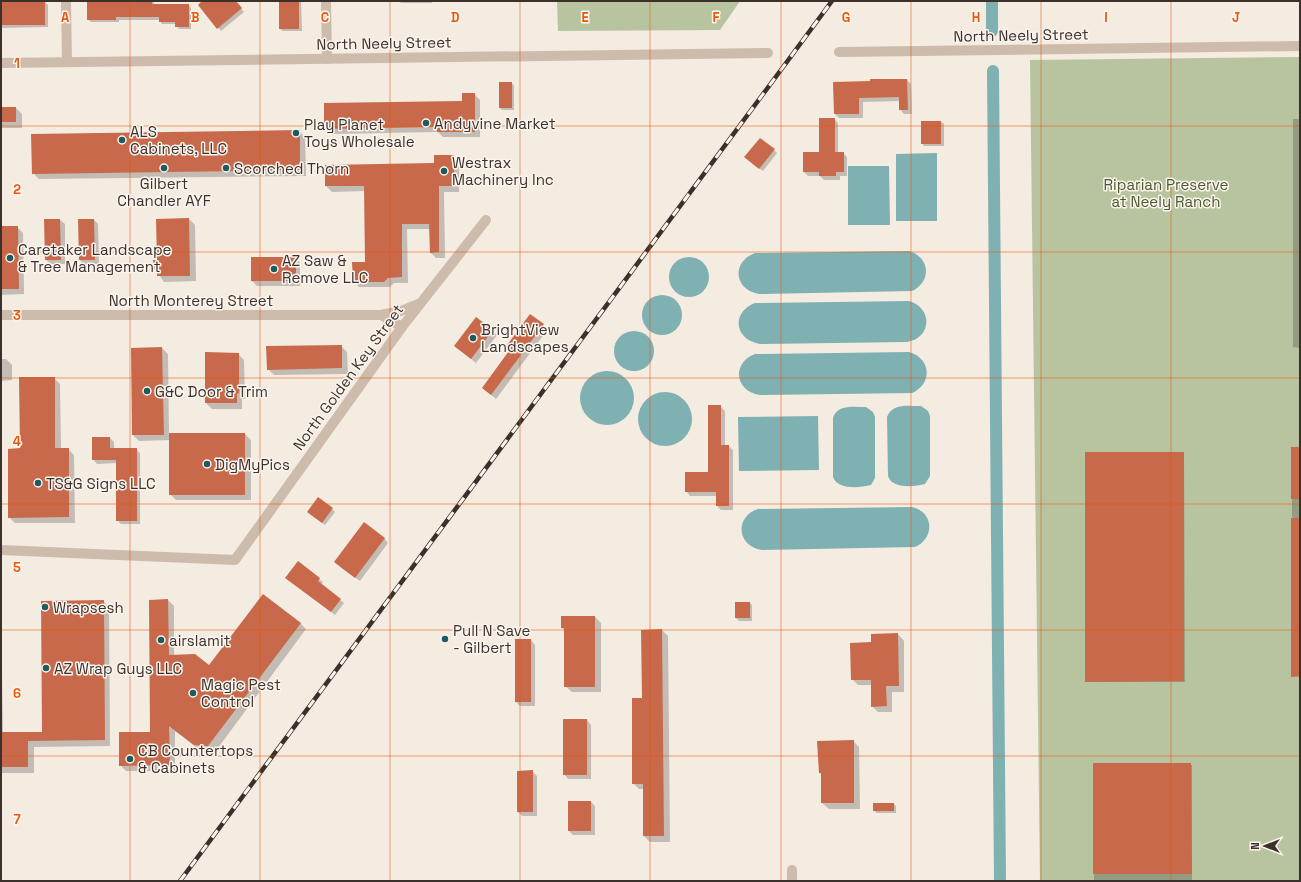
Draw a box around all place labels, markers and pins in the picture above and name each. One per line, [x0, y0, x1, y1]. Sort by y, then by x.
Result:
place label: Andyvine Market [434, 114, 556, 133]
place label: Play Planet Toys Wholesale [304, 115, 415, 151]
marker: Andyvine Market [421, 118, 431, 128]
place label: ALS Cabinets, LLC [130, 122, 227, 158]
marker: Play Planet Toys Wholesale [291, 128, 301, 138]
marker: ALS Cabinets, LLC [117, 135, 127, 145]
place label: Westrax Machinery Inc [452, 153, 554, 189]
place label: Scorched Thorn [234, 159, 349, 178]
marker: Gilbert Chandler AYF [159, 163, 169, 173]
marker: Scorched Thorn [221, 163, 231, 173]
marker: Westrax Machinery Inc [439, 166, 449, 176]
place label: Gilbert Chandler AYF [117, 174, 211, 210]
place label: Caretaker Landscape & Tree Management [18, 240, 172, 276]
place label: AZ Saw & Remove LLC [282, 251, 368, 287]
marker: Caretaker Landscape & Tree Management [5, 253, 15, 263]
marker: AZ Saw & Remove LLC [269, 264, 279, 274]
place label: BrightView Landscapes [481, 320, 569, 356]
marker: BrightView Landscapes [468, 333, 478, 343]
place label: G&C Door & Trim [155, 382, 268, 401]
marker: G&C Door & Trim [142, 386, 152, 396]
place label: DigMyPics [215, 455, 290, 474]
marker: DigMyPics [202, 459, 212, 469]
place label: TS&G Signs LLC [46, 474, 156, 493]
marker: TS&G Signs LLC [33, 478, 43, 488]
place label: Wrapsesh [53, 598, 124, 617]
marker: Wrapsesh [40, 602, 50, 612]
place label: Pull N Save - Gilbert [453, 621, 530, 657]
place label: airslamit [169, 631, 231, 650]
marker: Pull N Save - Gilbert [440, 634, 450, 644]
marker: airslamit [156, 635, 166, 645]
place label: AZ Wrap Guys LLC [54, 659, 182, 678]
marker: AZ Wrap Guys LLC [41, 663, 51, 673]
place label: Magic Pest Control [201, 675, 281, 711]
marker: Magic Pest Control [188, 688, 198, 698]
place label: CB Countertops & Cabinets [138, 741, 253, 777]
marker: CB Countertops & Cabinets [125, 754, 135, 764]

